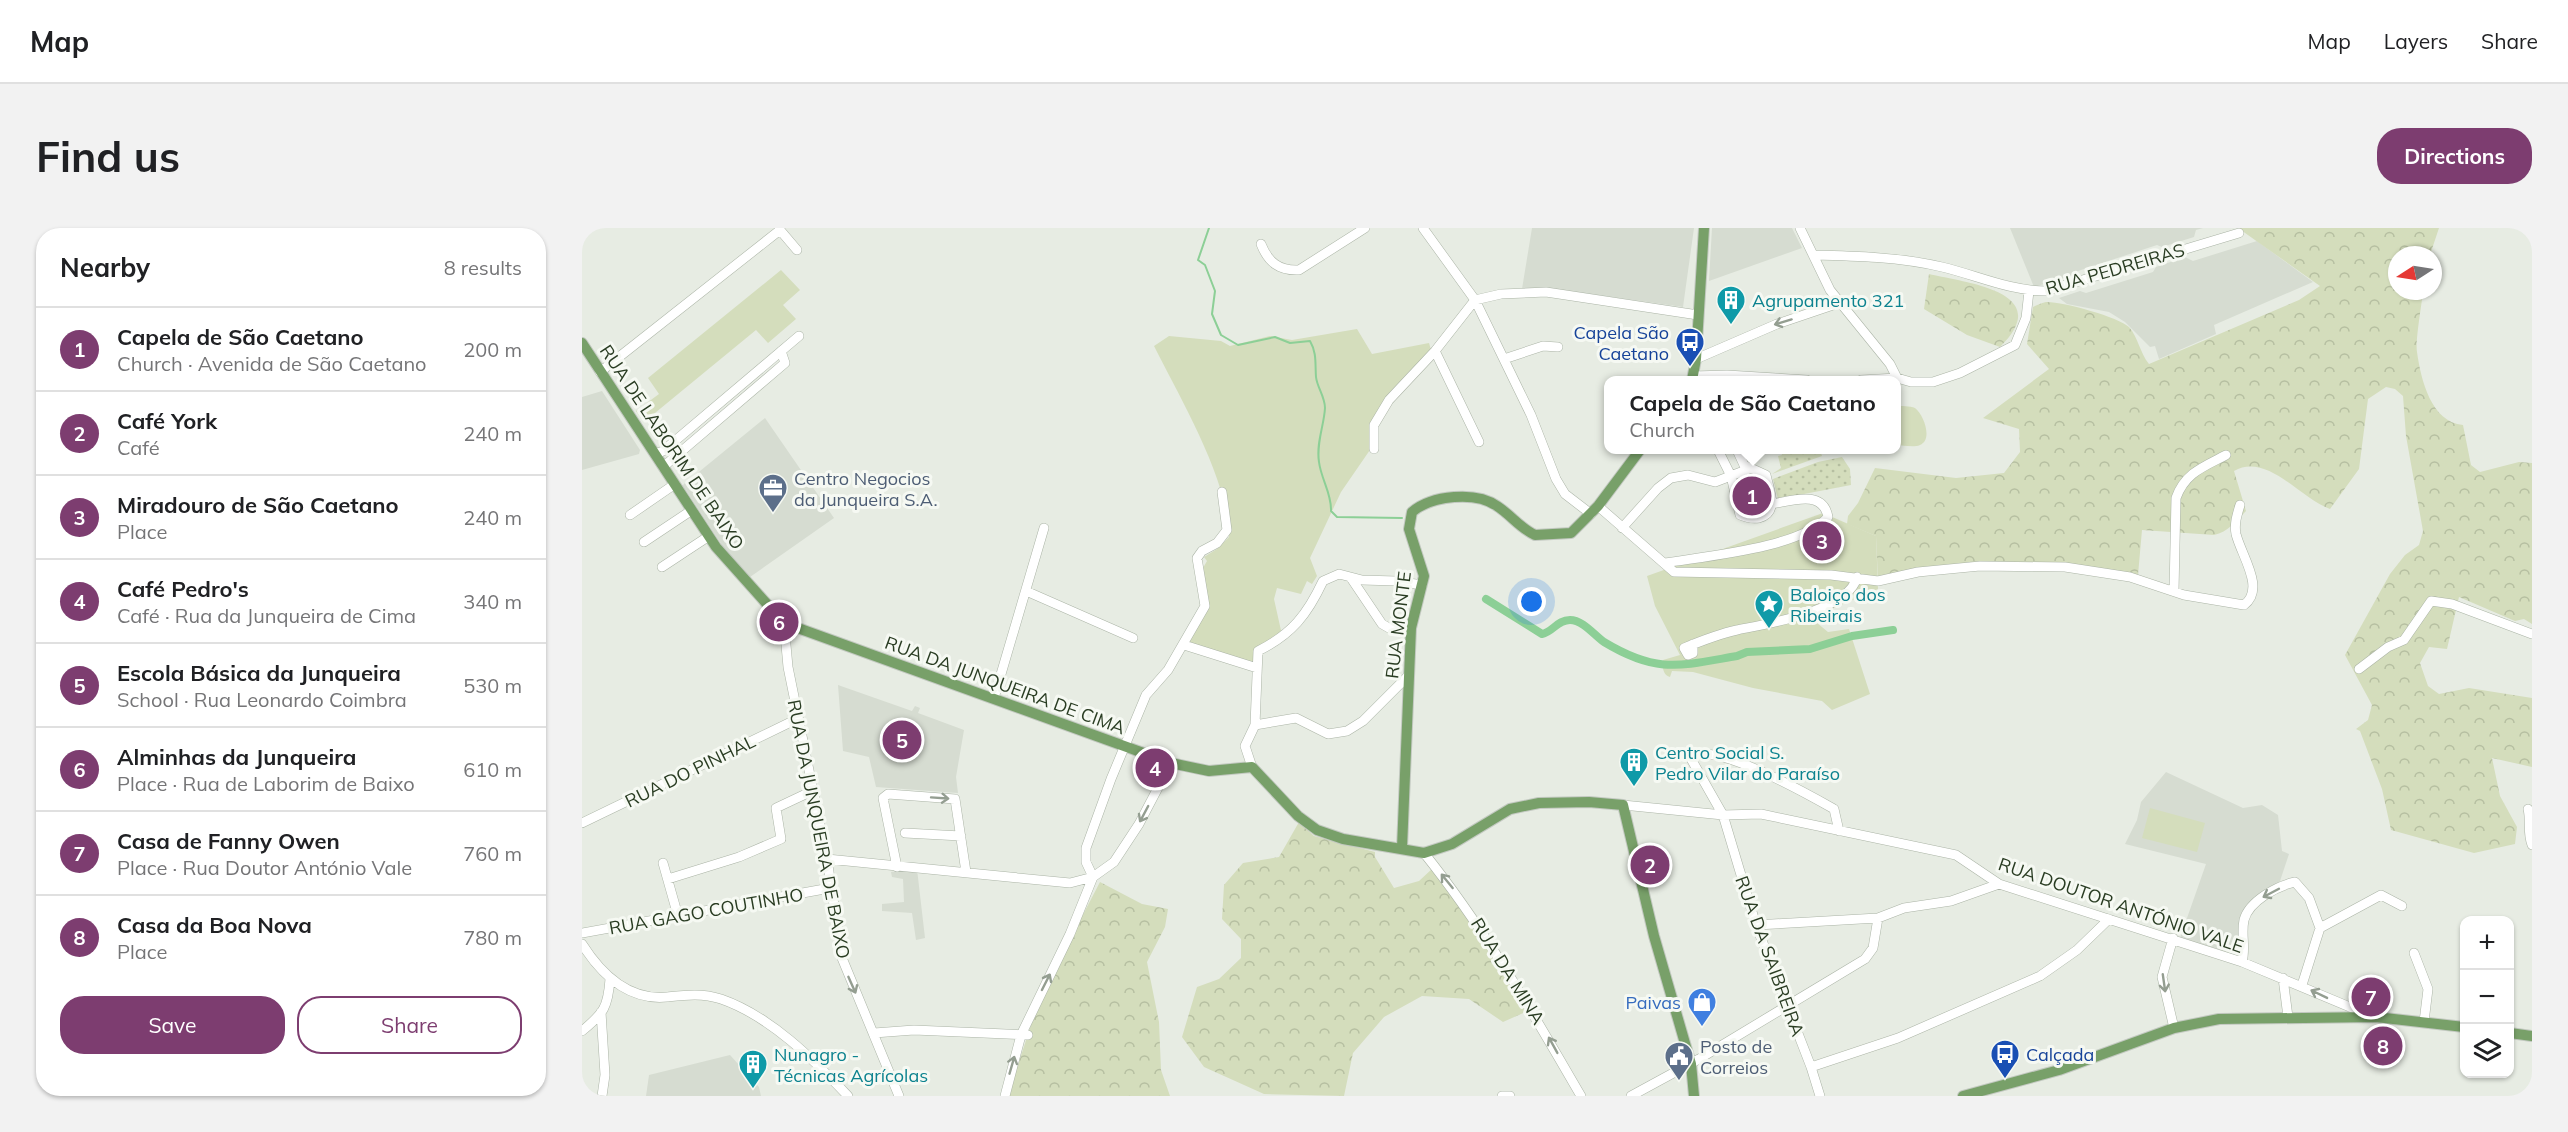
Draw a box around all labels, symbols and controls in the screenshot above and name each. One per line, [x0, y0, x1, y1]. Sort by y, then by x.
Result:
text: Map [30, 24, 89, 59]
text: Map [2308, 28, 2351, 54]
text: Layers [2384, 28, 2448, 54]
text: Share [2481, 28, 2538, 54]
button: Directions [2377, 128, 2532, 184]
text: Find us [36, 130, 180, 183]
street label: RUA PEDREIRAS [2043, 238, 2187, 300]
north arrow [2388, 246, 2442, 300]
text: Nearby [60, 251, 150, 284]
text: 8 results [444, 255, 522, 280]
building icon: Agrupamento 321 [1715, 284, 1747, 326]
place label: Agrupamento 321 [1752, 289, 1904, 312]
one-way arrow [1774, 317, 1793, 328]
place label: Capela São Caetano [1574, 321, 1669, 365]
text: Capela de São Caetano [117, 323, 364, 351]
bus stop icon: Capela São Caetano [1674, 326, 1706, 368]
text: 1 [74, 337, 86, 362]
text: 200 m [463, 337, 522, 362]
street label: RUA DE LABORIM DE BAIXO [595, 340, 749, 554]
text: Church · Avenida de São Caetano [117, 351, 427, 376]
popup [1604, 376, 1901, 454]
text: Capela de São Caetano [1629, 389, 1876, 417]
text: Café York [117, 407, 217, 435]
text: Church [1629, 417, 1695, 442]
text: 2 [74, 421, 86, 446]
text: 240 m [463, 421, 522, 446]
text: Café [117, 435, 160, 460]
place label: Centro Negocios da Junqueira S.A. [794, 467, 938, 511]
office icon: Centro Negocios da Junqueira S.A. [757, 472, 789, 514]
pin: 1 [1732, 474, 1772, 518]
text: Miradouro de São Caetano [117, 491, 399, 519]
text: 3 [74, 505, 86, 530]
text: 240 m [463, 505, 522, 530]
pin: 3 [1802, 518, 1842, 564]
text: Place [117, 519, 167, 544]
street label: RUA MONTE [1380, 570, 1416, 680]
text: Café Pedro's [117, 575, 249, 603]
place label: Baloiço dos Ribeirais [1790, 583, 1886, 627]
your location [1517, 587, 1546, 616]
place icon: Baloiço dos Ribeirais [1753, 588, 1785, 630]
text: 4 [74, 589, 86, 614]
text: 340 m [463, 589, 522, 614]
pin: 6 [760, 600, 798, 644]
text: Café · Rua da Junqueira de Cima [117, 603, 416, 628]
street label: RUA DA JUNQUEIRA DE CIMA [882, 631, 1128, 739]
text: Escola Básica da Junqueira [117, 659, 401, 687]
text: 5 [74, 673, 86, 698]
text: 530 m [463, 673, 522, 698]
text: School · Rua Leonardo Coimbra [117, 687, 407, 712]
street label: RUA DA JUNQUEIRA DE BAIXO [783, 698, 855, 960]
pin: 5 [882, 718, 922, 762]
street label: RUA DO PINHAL [621, 729, 759, 812]
place label: Centro Social S. Pedro Vilar do Paraíso [1655, 741, 1840, 785]
text: Alminhas da Junqueira [117, 743, 356, 771]
pin: 4 [1136, 746, 1174, 790]
building icon: Centro Social S. Pedro Vilar do Paraíso [1618, 746, 1650, 788]
text: 6 [74, 757, 86, 782]
text: 610 m [463, 757, 522, 782]
text: Place · Rua de Laborim de Baixo [117, 771, 415, 796]
one-way arrow [930, 792, 949, 803]
one-way arrow [1138, 805, 1149, 823]
text: Casa de Fanny Owen [117, 827, 340, 855]
text: 7 [74, 841, 86, 866]
text: 760 m [463, 841, 522, 866]
pin: 2 [1630, 842, 1670, 888]
street label: RUA DOUTOR ANTÓNIO VALE [1995, 852, 2247, 958]
text: Place · Rua Doutor António Vale [117, 855, 412, 880]
street label: RUA DA SAIBREIRA [1730, 873, 1810, 1039]
one-way arrow [1441, 874, 1454, 890]
street label: RUA GAGO COUTINHO [607, 883, 805, 939]
one-way arrow [2263, 887, 2280, 899]
text: Casa da Boa Nova [117, 911, 312, 939]
street label: RUA DA MINA [1466, 913, 1550, 1029]
map controls [2460, 916, 2514, 1078]
button: + [2460, 916, 2514, 970]
text: 8 [74, 925, 86, 950]
text: 780 m [463, 925, 522, 950]
text: Place [117, 939, 167, 964]
button: − [2460, 970, 2514, 1024]
one-way arrow [1040, 973, 1052, 991]
one-way arrow [2159, 973, 2170, 992]
pin: 7 [2352, 974, 2390, 1020]
one-way arrow [847, 976, 858, 994]
shop icon: Paivas [1686, 986, 1718, 1028]
one-way arrow [2311, 988, 2329, 999]
place label: Paivas [1626, 991, 1681, 1014]
button: Save [60, 996, 285, 1054]
button: Share [297, 996, 522, 1054]
pin: 8 [2364, 1024, 2402, 1068]
button: layers [2460, 1024, 2514, 1078]
place label: Posto de Correios [1700, 1035, 1772, 1079]
one-way arrow [1547, 1037, 1559, 1054]
bus stop icon: Calçada [1989, 1038, 2021, 1080]
public building icon: Posto de Correios [1663, 1040, 1695, 1082]
place label: Nunagro - Técnicas Agrícolas [774, 1043, 928, 1087]
place label: Calçada [2026, 1043, 2094, 1066]
building icon: Nunagro - Técnicas Agrícolas [737, 1048, 769, 1090]
one-way arrow [1007, 1056, 1018, 1075]

